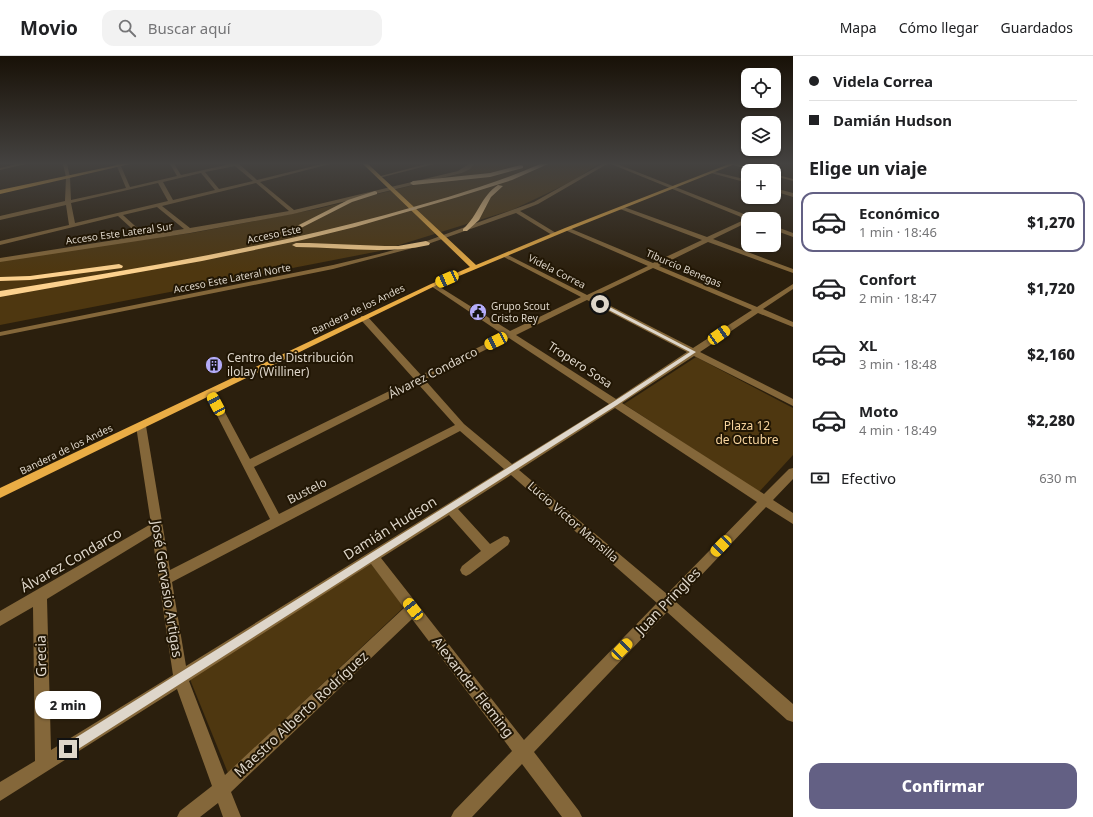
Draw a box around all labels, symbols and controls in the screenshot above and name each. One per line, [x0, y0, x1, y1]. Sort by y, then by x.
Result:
search box [102, 10, 382, 46]
text: Movio [20, 15, 78, 41]
icon: search [116, 17, 138, 39]
text: Buscar aquí [148, 18, 231, 38]
text: Mapa [840, 18, 877, 37]
text: Cómo llegar [899, 18, 979, 37]
text: Guardados [1001, 18, 1073, 37]
map controls [741, 68, 781, 252]
button: locate [741, 68, 781, 108]
text: Videla Correa [833, 71, 933, 91]
text: Damián Hudson [833, 110, 952, 130]
button: layers [741, 116, 781, 156]
text: Elige un viaje [809, 156, 927, 180]
button: + [741, 164, 781, 204]
text: Económico [859, 203, 940, 223]
icon: car [811, 204, 847, 240]
button: − [741, 212, 781, 252]
text: $1,270 [1027, 212, 1075, 232]
street label: Acceso Este Lateral Sur [65, 219, 173, 247]
street label: Acceso Este [246, 221, 303, 247]
text: 1 min · 18:46 [859, 223, 937, 241]
street label: Tiburcio Benegas [644, 246, 724, 290]
street label: Videla Correa [526, 250, 588, 292]
street label: Acceso Este Lateral Norte [172, 260, 292, 296]
car [434, 269, 460, 289]
text: Confort [859, 269, 916, 289]
icon: car [811, 270, 847, 306]
text: $1,720 [1027, 278, 1075, 298]
street label: Bandera de los Andes [309, 280, 407, 338]
text: 2 min · 18:47 [859, 289, 937, 307]
route start [591, 295, 609, 313]
place label: Grupo Scout Cristo Rey [491, 299, 550, 325]
public building icon: Grupo Scout Cristo Rey [468, 302, 488, 322]
car [706, 323, 732, 347]
car [483, 330, 509, 352]
text: XL [859, 335, 877, 355]
icon: car [811, 336, 847, 372]
street label: Tropero Sosa [545, 337, 616, 392]
street label: Álvarez Condarco [385, 343, 480, 402]
text: $2,160 [1027, 344, 1075, 364]
place label: Centro de Distribución ilolay (Williner) [227, 349, 354, 380]
building icon: Centro de Distribución ilolay (Williner) [204, 355, 224, 375]
text: 3 min · 18:48 [859, 355, 937, 373]
car [205, 391, 227, 417]
text: Moto [859, 401, 898, 421]
icon: car [811, 402, 847, 438]
text: $2,280 [1027, 410, 1075, 430]
park label: Plaza 12 de Octubre [715, 417, 779, 448]
street label: Bandera de los Andes [17, 420, 115, 478]
text: 4 min · 18:49 [859, 421, 937, 439]
icon: cash [809, 467, 831, 489]
text: Efectivo [841, 468, 896, 488]
text: 630 m [1039, 469, 1077, 487]
street label: Bustelo [284, 473, 330, 508]
street label: Lucio Víctor Mansilla [524, 477, 622, 566]
street label: Damián Hudson [340, 491, 440, 564]
street label: José Gervasio Artigas [147, 517, 188, 659]
street label: Álvarez Condarco [17, 523, 125, 596]
car [708, 533, 734, 559]
street label: Juan Pringles [630, 563, 705, 640]
car [401, 596, 425, 622]
street label: Alexander Fleming [428, 632, 519, 741]
street label: Grecia [31, 635, 50, 677]
car [609, 636, 635, 662]
street label: Maestro Alberto Rodríguez [230, 646, 372, 781]
callout: 2 min [35, 691, 101, 719]
text: 2 min [50, 696, 86, 714]
route end [59, 740, 77, 758]
button: Confirmar [809, 763, 1077, 809]

